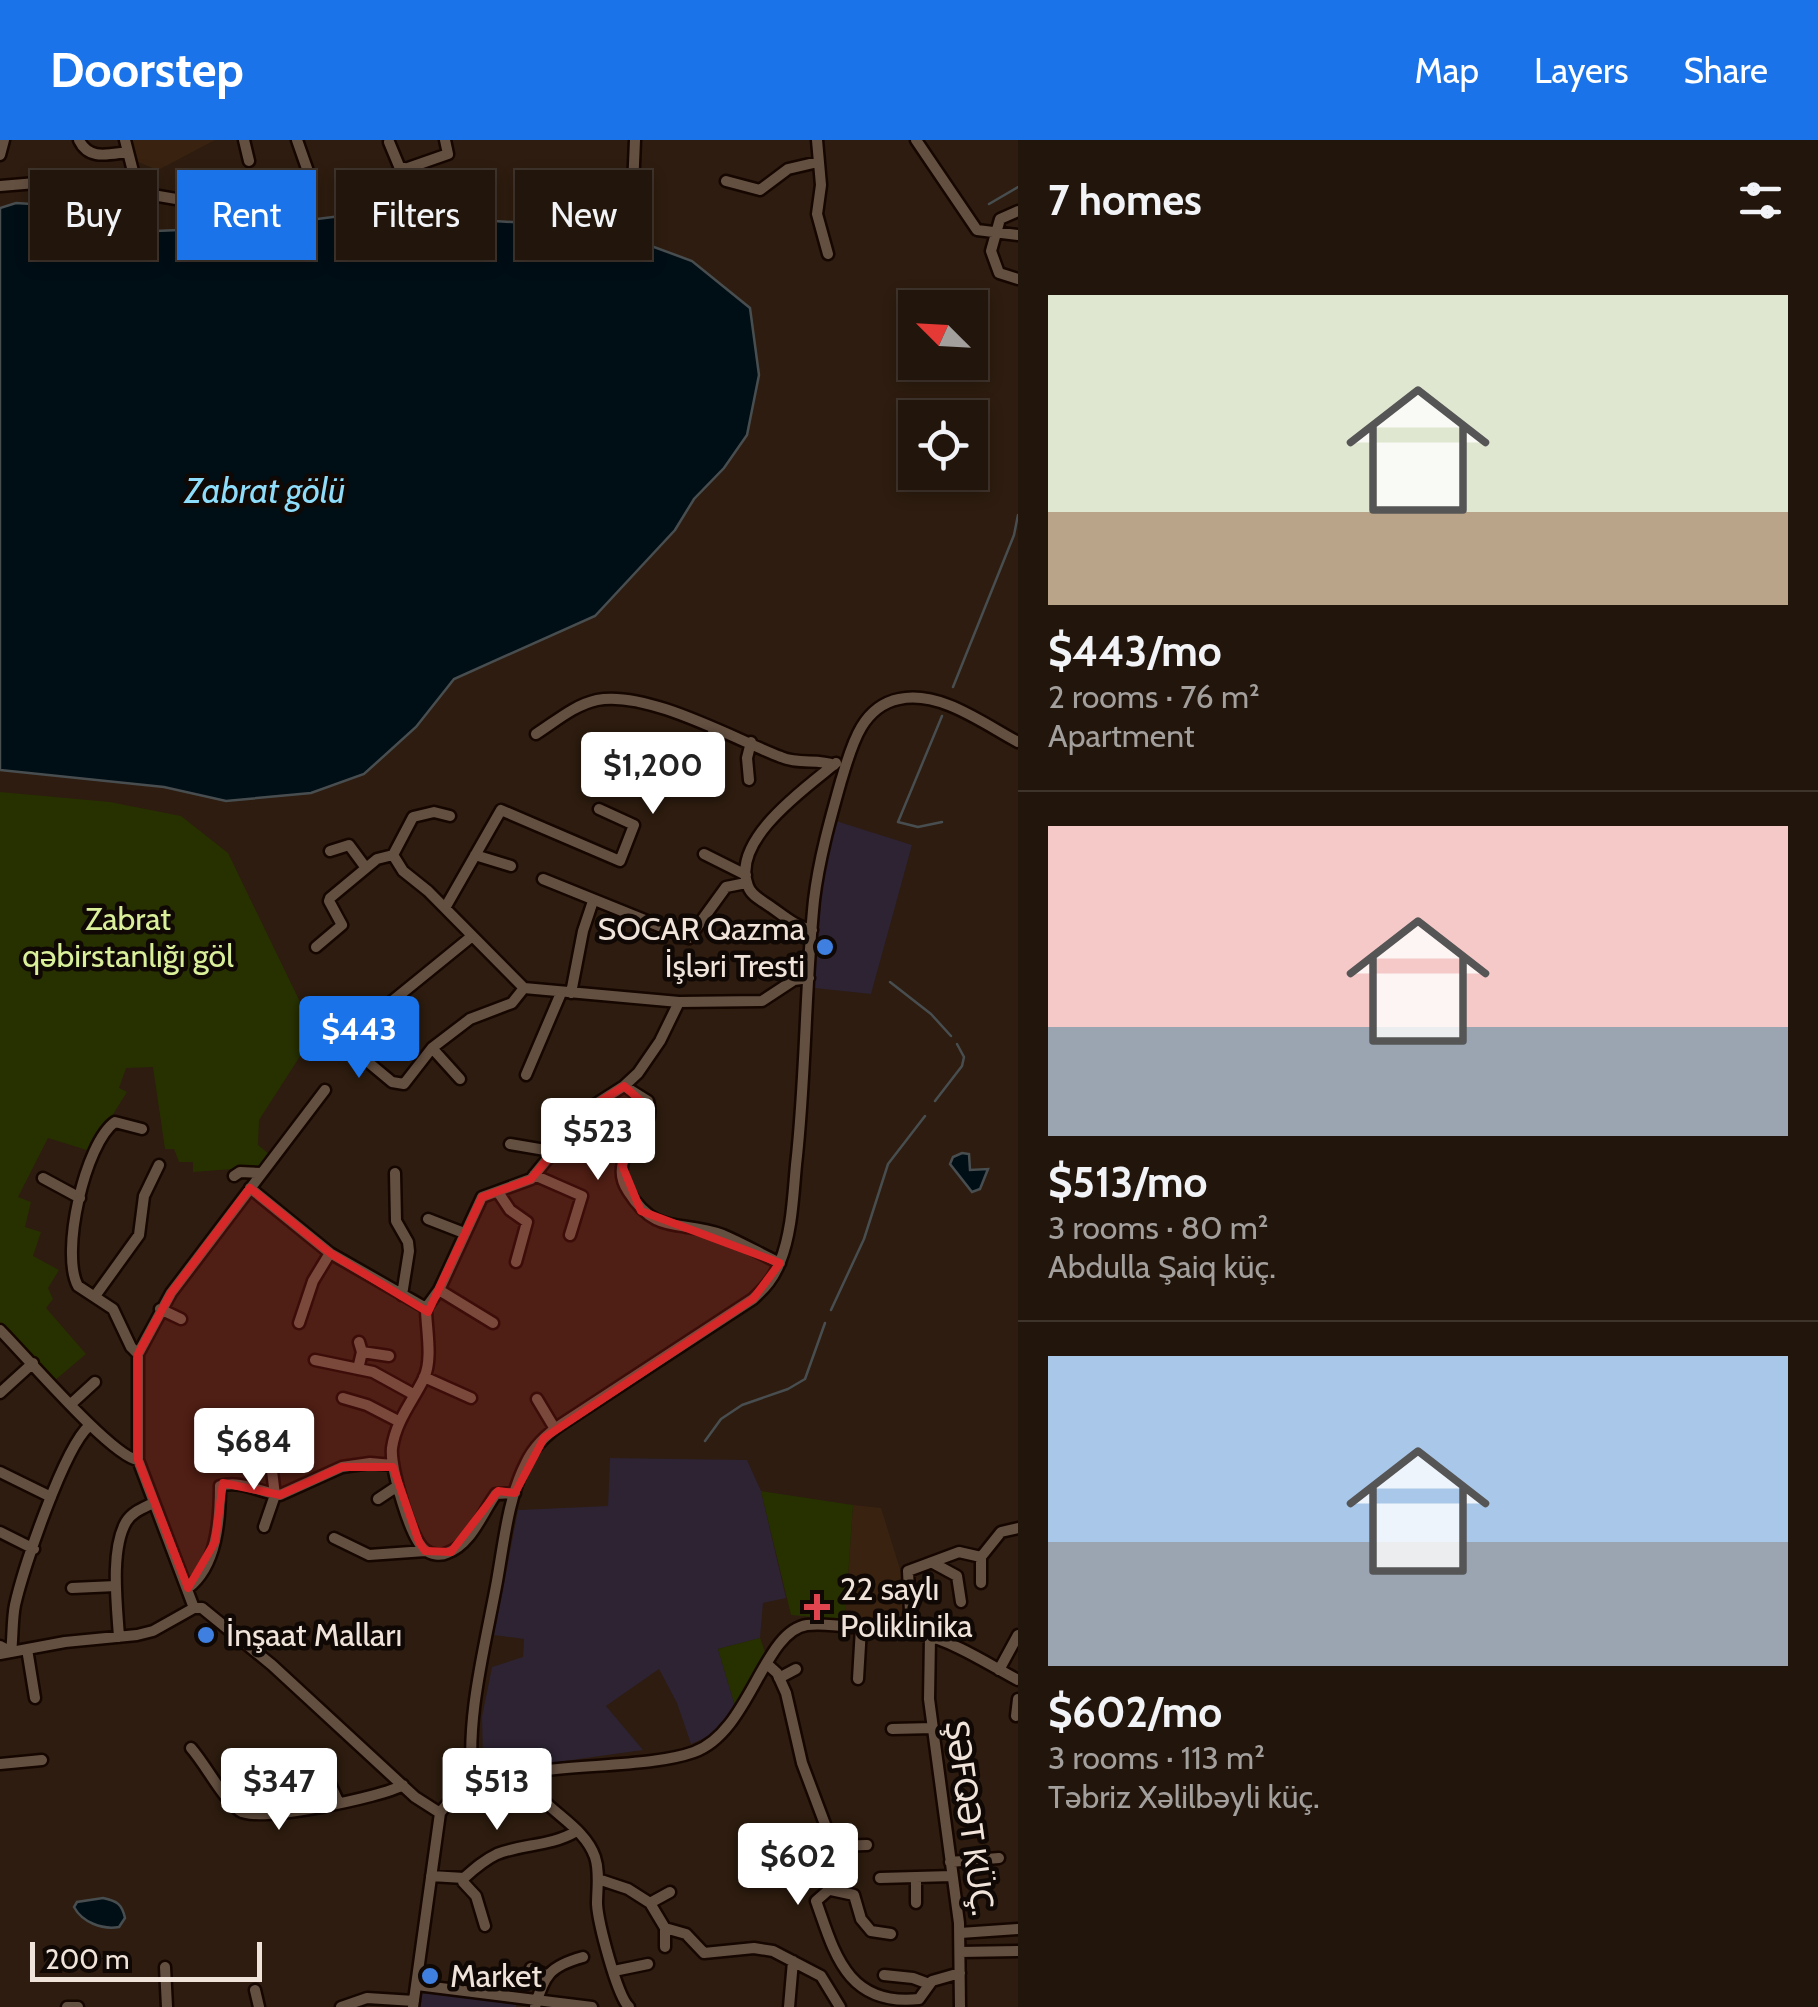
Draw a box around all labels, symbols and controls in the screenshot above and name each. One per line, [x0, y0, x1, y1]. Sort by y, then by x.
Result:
text: Doorstep [50, 41, 244, 99]
text: Map [1415, 49, 1479, 92]
text: Layers [1534, 49, 1628, 92]
text: Share [1683, 49, 1768, 92]
chip: Buy [30, 170, 157, 260]
chip: Rent [177, 170, 316, 260]
chip: Filters [336, 170, 495, 260]
chip: New [515, 170, 652, 260]
icon: filters [1733, 173, 1788, 228]
text: 7 homes [1048, 174, 1202, 226]
north arrow [898, 290, 988, 380]
map controls [898, 290, 988, 490]
icon: home [1328, 360, 1508, 540]
button: locate [898, 400, 988, 490]
water label: Zabrat gölü [183, 469, 345, 512]
text: $443/mo [1048, 625, 1222, 677]
text: 2 rooms · 76 m² [1048, 677, 1260, 716]
text: Apartment [1048, 716, 1195, 755]
pin: $1,200 [572, 732, 734, 817]
text: $1,200 [603, 745, 703, 784]
icon: home [1328, 891, 1508, 1071]
park label: Zabrat qəbirstanlığı göl [22, 899, 234, 975]
place label: SOCAR Qazma İşləri Tresti [598, 909, 806, 985]
marker: SOCAR Qazma İşləri Tresti [814, 936, 836, 958]
pin: $443 [300, 996, 418, 1081]
text: $443 [321, 1009, 397, 1048]
pin: $523 [539, 1098, 657, 1183]
text: $523 [563, 1111, 633, 1150]
text: $513/mo [1048, 1156, 1207, 1208]
text: 3 rooms · 80 m² [1048, 1208, 1268, 1247]
text: Abdulla Şaiq küç. [1048, 1247, 1276, 1286]
pin: $684 [195, 1408, 313, 1493]
text: $684 [216, 1421, 292, 1460]
icon: home [1328, 1421, 1508, 1601]
place label: 22 saylı Poliklinika [840, 1569, 973, 1645]
marker: 22 saylı Poliklinika [804, 1594, 830, 1620]
place label: İnşaat Malları [226, 1615, 402, 1654]
marker: İnşaat Malları [195, 1624, 217, 1646]
text: $602/mo [1048, 1686, 1222, 1738]
street label: ŞƏFQƏT KÜÇ. [938, 1718, 1003, 1918]
text: 3 rooms · 113 m² [1048, 1738, 1265, 1777]
pin: $347 [220, 1748, 338, 1833]
pin: $513 [438, 1748, 556, 1833]
text: $347 [243, 1761, 315, 1800]
text: $513 [465, 1761, 529, 1800]
text: Təbriz Xəlilbəyli küç. [1048, 1777, 1320, 1816]
pin: $602 [739, 1823, 857, 1908]
text: $602 [760, 1836, 836, 1875]
scale bar [30, 1937, 262, 1982]
text: 200 m [45, 1942, 130, 1976]
place label: Market [450, 1956, 542, 1995]
marker: Market [419, 1965, 441, 1987]

